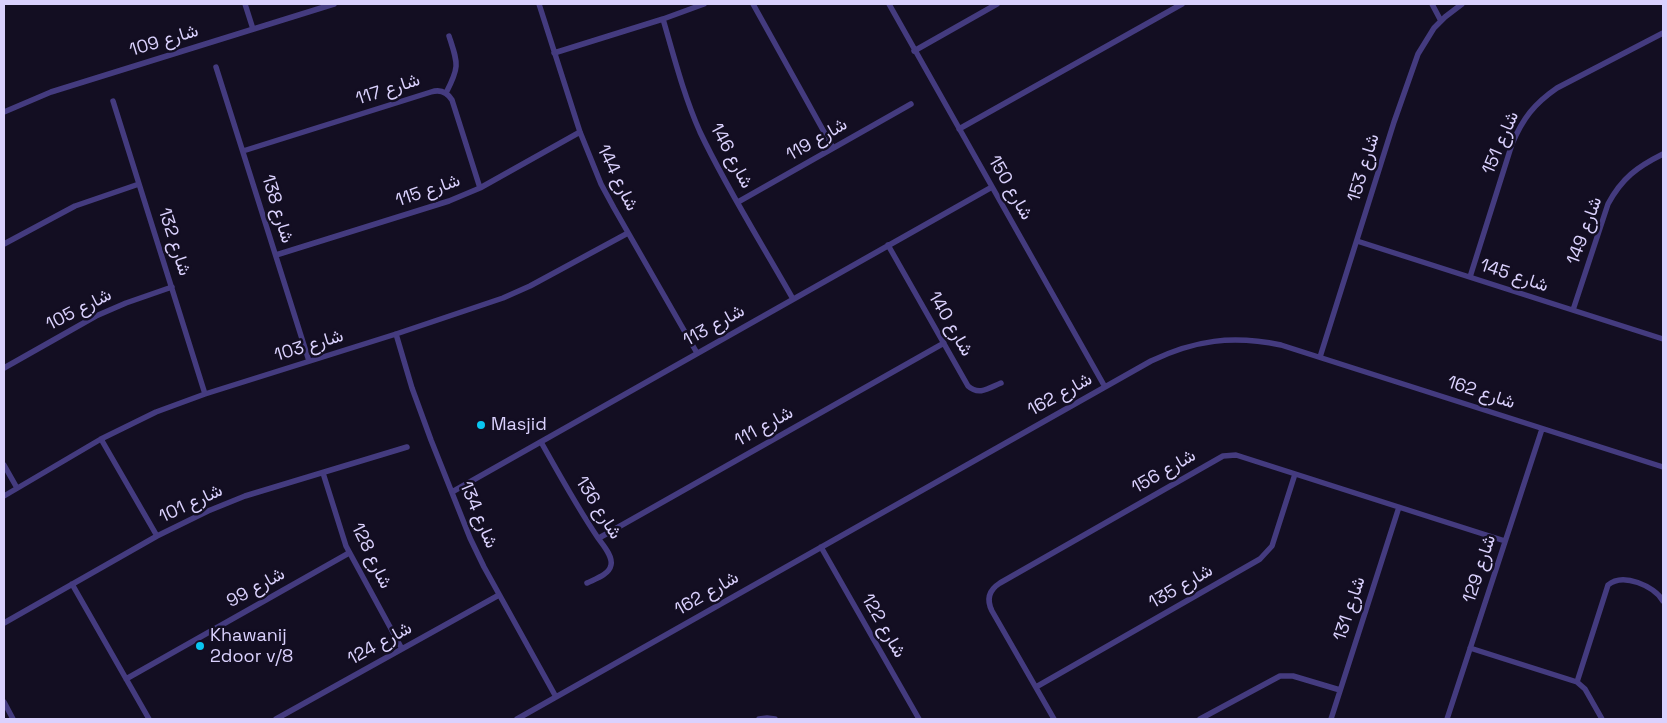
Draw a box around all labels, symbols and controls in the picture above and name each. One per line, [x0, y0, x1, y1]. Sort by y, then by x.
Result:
street label: شارع 109 [127, 20, 201, 62]
street label: شارع 117 [353, 70, 423, 110]
street label: شارع 151 [1478, 108, 1524, 178]
street label: شارع 119 [783, 114, 851, 166]
street label: شارع 146 [705, 120, 757, 192]
street label: شارع 153 [1343, 131, 1385, 205]
street label: شارع 144 [592, 141, 642, 215]
street label: شارع 150 [983, 152, 1037, 224]
street label: شارع 115 [393, 170, 463, 212]
street label: شارع 138 [256, 172, 298, 246]
street label: شارع 149 [1563, 194, 1607, 268]
street label: شارع 132 [153, 205, 195, 279]
street label: شارع 145 [1477, 255, 1551, 297]
street label: شارع 105 [43, 284, 115, 336]
street label: شارع 140 [923, 288, 977, 360]
street label: شارع 113 [680, 300, 748, 352]
street label: شارع 103 [272, 325, 346, 367]
street label: شارع 162 [1024, 369, 1096, 421]
street label: شارع 162 [1444, 372, 1518, 414]
street label: شارع 111 [731, 402, 797, 452]
place label: Masjid [491, 414, 547, 436]
marker: Masjid [475, 419, 487, 431]
street label: شارع 156 [1128, 445, 1200, 499]
street label: شارع 136 [570, 472, 626, 544]
street label: شارع 134 [454, 478, 502, 552]
street label: شارع 101 [156, 480, 226, 528]
street label: شارع 128 [346, 520, 396, 592]
street label: شارع 129 [1459, 532, 1501, 606]
street label: شارع 135 [1145, 560, 1217, 614]
street label: شارع 99 [223, 563, 289, 613]
street label: شارع 162 [671, 567, 743, 621]
street label: شارع 131 [1329, 574, 1371, 644]
street label: شارع 122 [856, 590, 910, 662]
street label: شارع 124 [344, 618, 416, 670]
place label: Khawanij 2door v/8 [210, 625, 293, 668]
marker: Khawanij 2door v/8 [194, 640, 206, 652]

